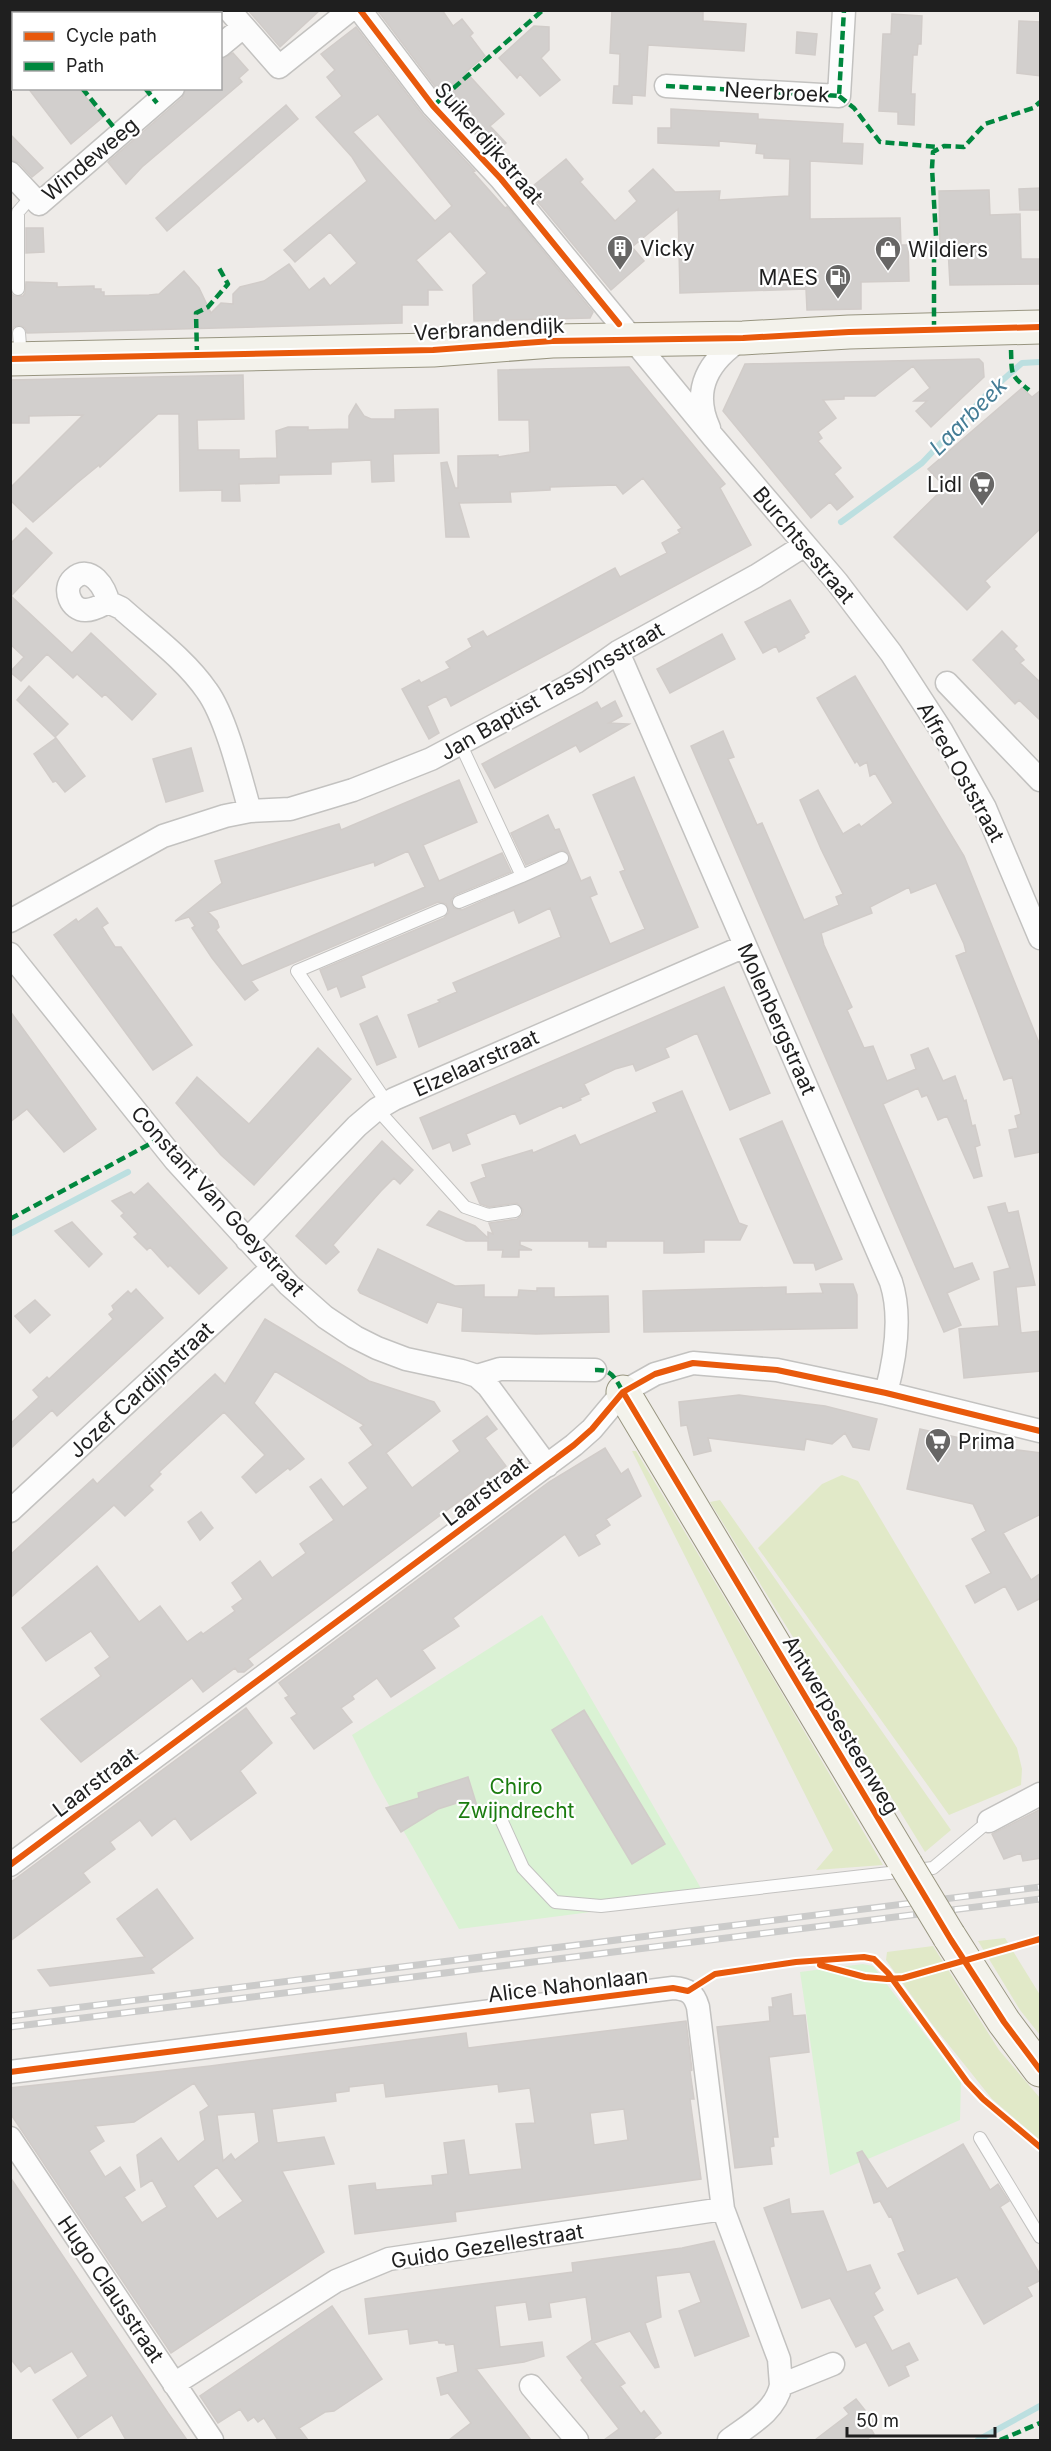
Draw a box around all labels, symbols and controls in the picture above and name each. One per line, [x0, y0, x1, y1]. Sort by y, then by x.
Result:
legend [12, 12, 222, 90]
text: Cycle path [66, 25, 157, 46]
text: Path [66, 55, 104, 76]
street label: Suikerdijkstraat [429, 77, 549, 209]
street label: Neerbroek [724, 77, 831, 107]
street label: Windeweeg [37, 112, 143, 206]
building icon: Vicky [605, 233, 635, 271]
shop icon: Wildiers [873, 234, 903, 272]
place label: Vicky [640, 236, 695, 261]
place label: Wildiers [908, 237, 988, 262]
fuel station icon: MAES [823, 262, 853, 300]
place label: MAES [758, 265, 818, 290]
street label: Verbrandendijk [413, 313, 565, 345]
water label: Laarbeek [924, 371, 1013, 460]
supermarket icon: Lidl [967, 469, 997, 507]
place label: Lidl [927, 472, 962, 497]
street label: Burchtsestraat [748, 482, 860, 608]
street label: Jan Baptist Tassynsstraat [436, 617, 668, 765]
street label: Alfred Oststraat [912, 698, 1010, 846]
street label: Molenbergstraat [732, 939, 822, 1099]
street label: Elzelaarstraat [410, 1024, 542, 1102]
street label: Constant Van Goeystraat [126, 1101, 310, 1301]
street label: Jozef Cardijnstraat [64, 1317, 218, 1463]
supermarket icon: Prima [923, 1426, 953, 1464]
place label: Prima [958, 1429, 1015, 1454]
street label: Laarstraat [438, 1451, 532, 1531]
street label: Antwerpsesteenweg [778, 1631, 904, 1819]
street label: Laarstraat [48, 1742, 142, 1822]
park label: Chiro Zwijndrecht [458, 1774, 575, 1823]
street label: Alice Nahonlaan [487, 1963, 649, 2007]
street label: Hugo Clausstraat [53, 2211, 169, 2367]
street label: Guido Gezellestraat [389, 2218, 585, 2274]
scale bar [847, 2400, 996, 2438]
text: 50 m [856, 2410, 899, 2431]

